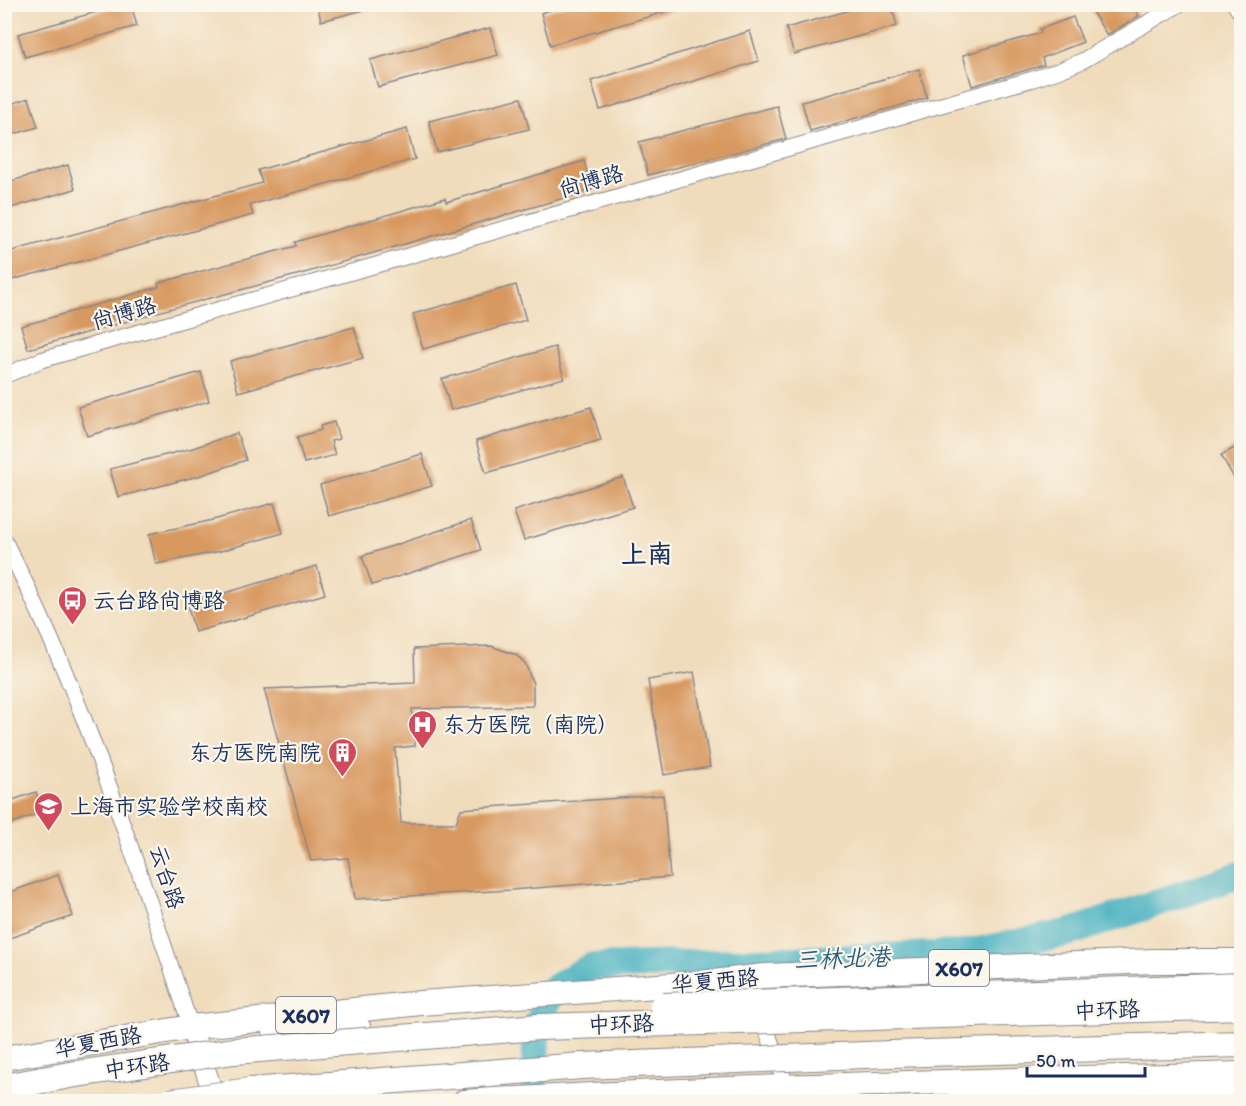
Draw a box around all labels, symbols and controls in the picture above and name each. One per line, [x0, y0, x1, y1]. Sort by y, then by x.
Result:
street label: 尚博路 [556, 159, 626, 203]
street label: 尚博路 [89, 291, 159, 335]
district label: 上南 [621, 538, 673, 570]
bus stop icon: 云台路尚博路 [56, 584, 88, 626]
place label: 云台路尚博路 [93, 587, 225, 614]
hospital icon: 东方医院（南院） [406, 708, 438, 750]
place label: 东方医院（南院） [443, 711, 619, 738]
building icon: 东方医院南院 [326, 736, 358, 778]
place label: 东方医院南院 [189, 739, 321, 766]
school or university icon: 上海市实验学校南校 [33, 790, 65, 832]
place label: 上海市实验学校南校 [70, 793, 268, 820]
street label: 云台路 [144, 841, 190, 913]
water label: 三林北港 [794, 942, 892, 974]
road number: X607 [929, 950, 989, 986]
street label: 华夏西路 [670, 964, 760, 998]
street label: 中环路 [1074, 995, 1140, 1025]
road number: X607 [276, 997, 336, 1033]
street label: 中环路 [588, 1009, 654, 1039]
street label: 华夏西路 [52, 1021, 144, 1063]
scale bar [1027, 1040, 1146, 1078]
street label: 中环路 [102, 1048, 172, 1084]
text: 50 m [1036, 1050, 1076, 1072]

